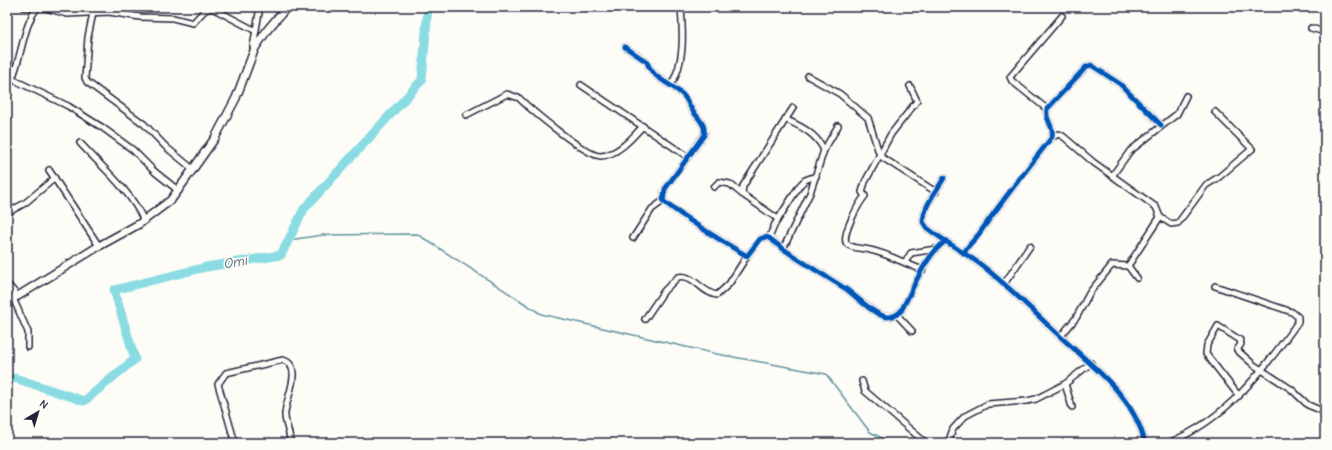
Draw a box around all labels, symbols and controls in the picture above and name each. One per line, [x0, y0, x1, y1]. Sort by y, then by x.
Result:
water label: Omi [223, 252, 250, 272]
north arrow [18, 392, 58, 432]
text: N [37, 397, 51, 412]

